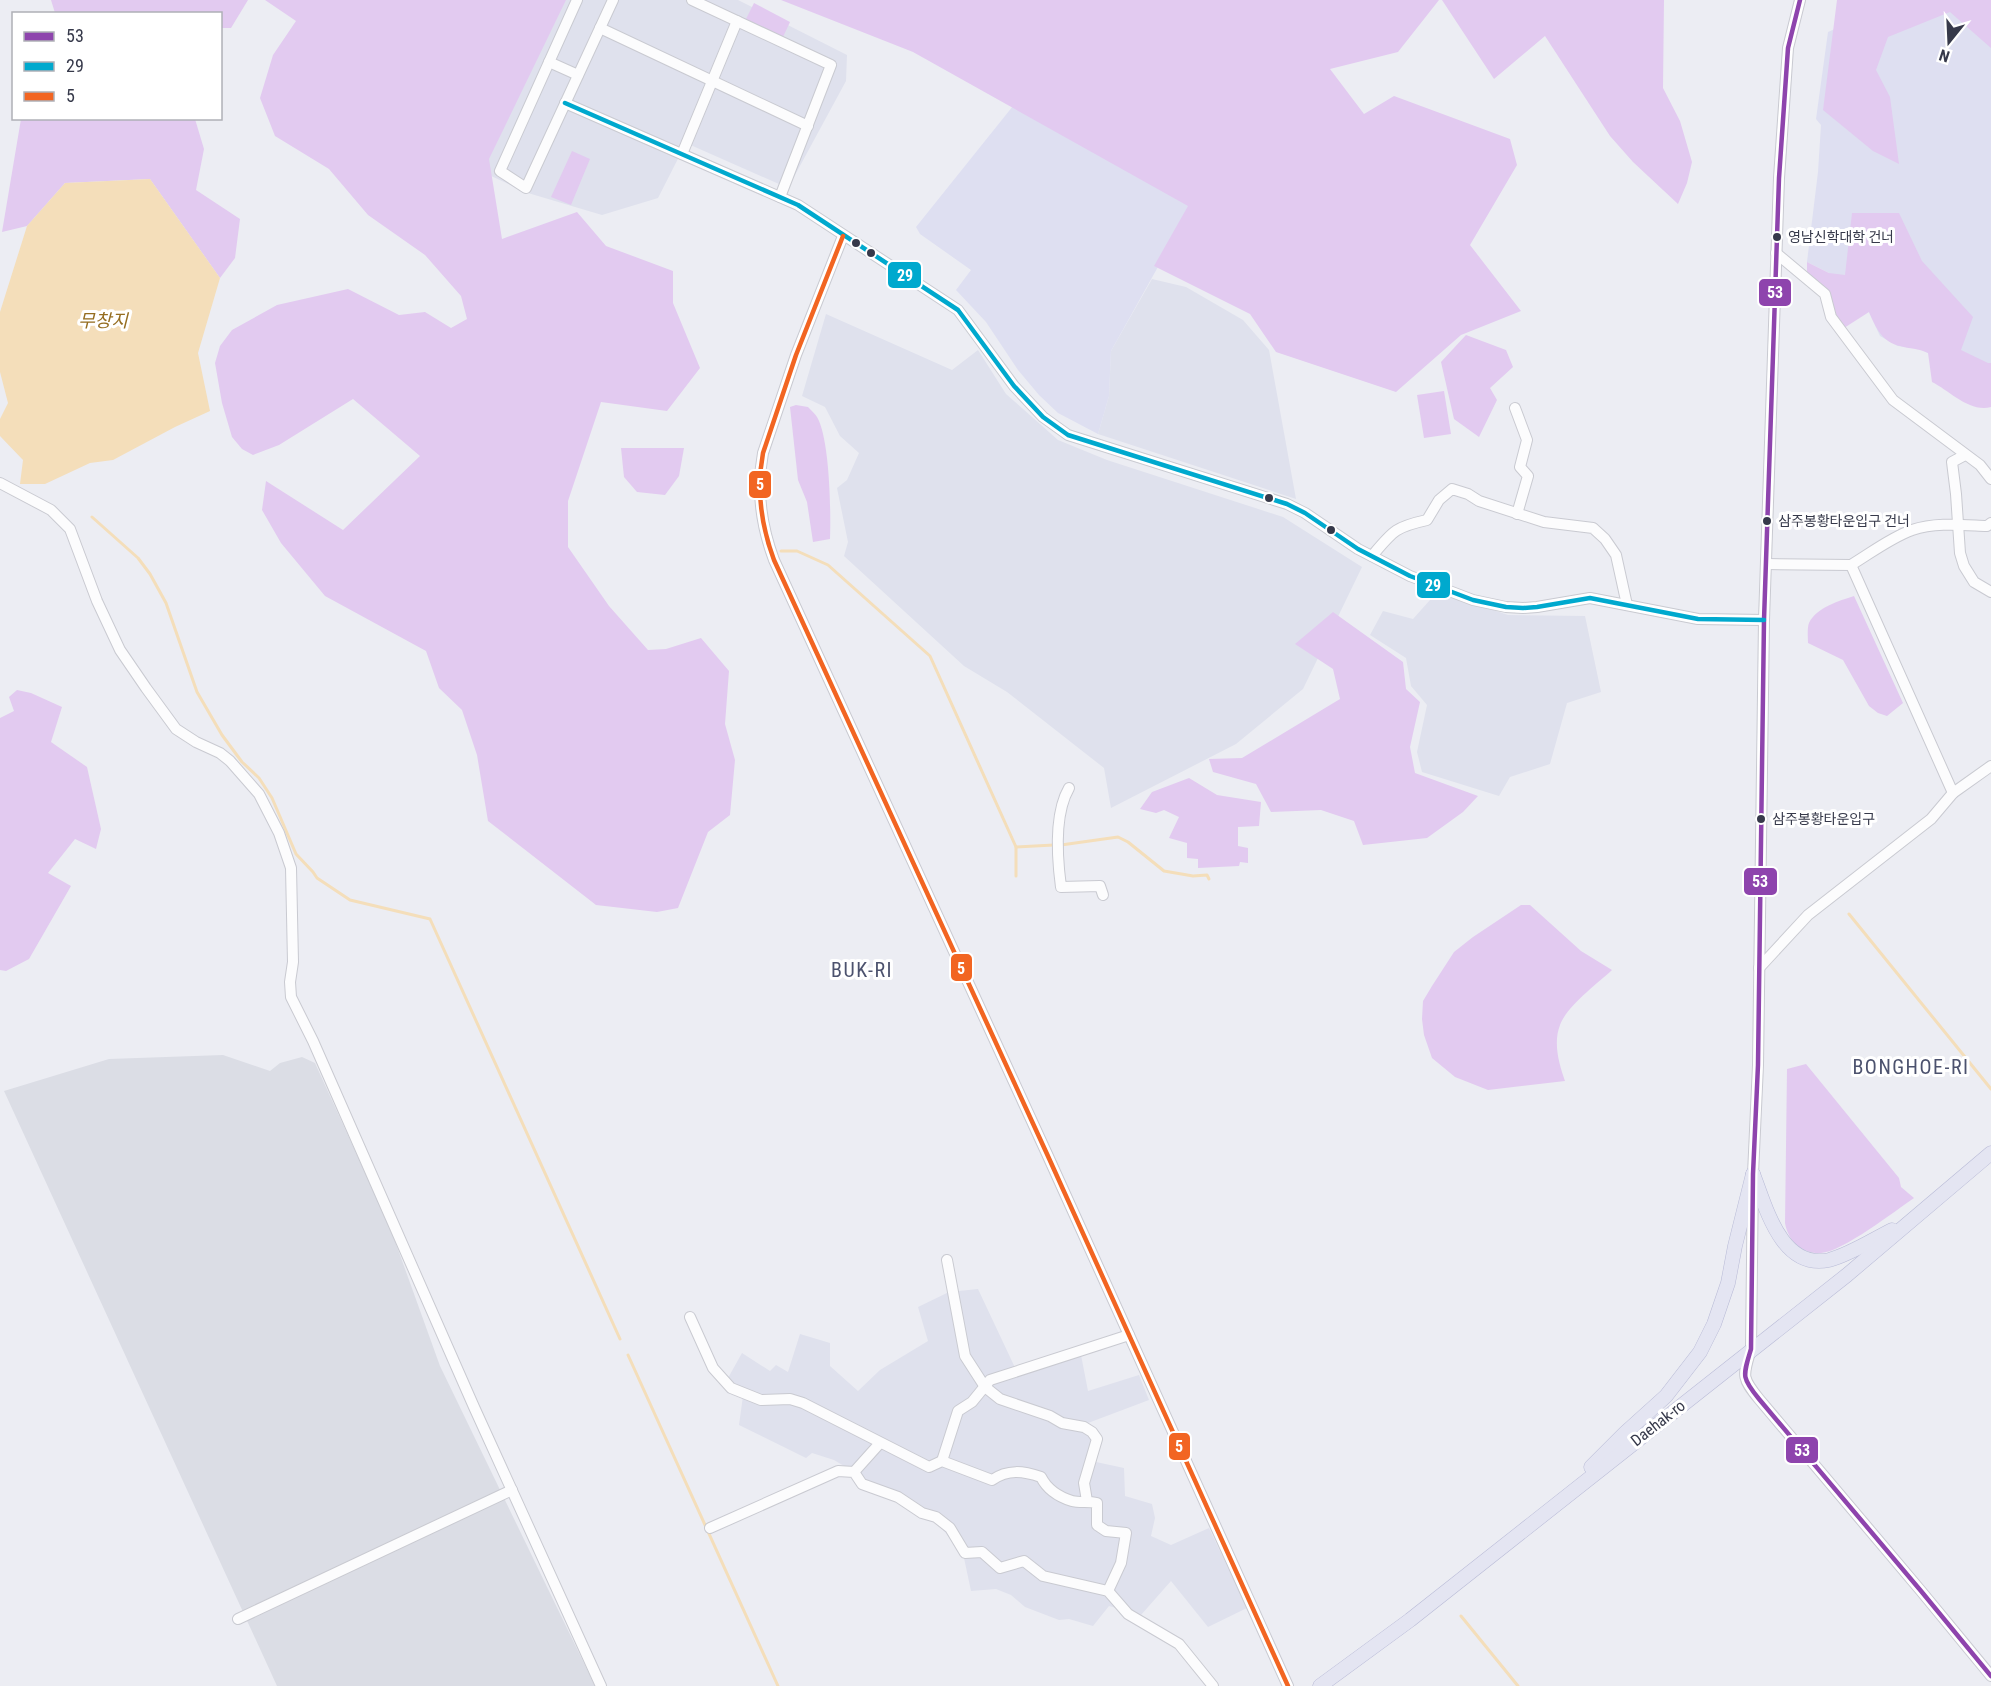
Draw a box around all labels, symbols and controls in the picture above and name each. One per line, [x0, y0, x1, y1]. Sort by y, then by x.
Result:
legend [12, 12, 222, 120]
north arrow [1919, 12, 1979, 72]
text: 53 [66, 25, 84, 46]
text: N [1937, 45, 1952, 66]
text: 29 [66, 55, 84, 76]
text: 5 [66, 85, 75, 106]
place label: 영남신학대학 건너 [1788, 229, 1894, 245]
marker: 영남신학대학 건너 [1771, 231, 1783, 243]
unlabelled marker [850, 237, 862, 249]
unlabelled marker [865, 247, 877, 259]
line badge: 29 [887, 261, 922, 289]
text: 29 [897, 266, 913, 285]
line badge: 53 [1758, 278, 1792, 307]
text: 53 [1767, 283, 1783, 302]
water label: 무창지 [78, 310, 129, 331]
line badge: 5 [748, 470, 772, 499]
text: 5 [756, 475, 764, 494]
unlabelled marker [1263, 492, 1275, 504]
place label: 삼주봉황타운입구 건너 [1778, 513, 1910, 529]
marker: 삼주봉황타운입구 건너 [1761, 515, 1773, 527]
unlabelled marker [1325, 524, 1337, 536]
line badge: 29 [1416, 571, 1451, 599]
text: 29 [1425, 576, 1441, 595]
place label: 삼주봉황타운입구 [1772, 811, 1875, 827]
marker: 삼주봉황타운입구 [1755, 813, 1767, 825]
line badge: 53 [1743, 867, 1778, 896]
text: 53 [1752, 872, 1768, 891]
line badge: 5 [950, 953, 973, 982]
district label: BUK-RI [831, 958, 893, 982]
text: 5 [957, 959, 965, 978]
district label: BONGHOE-RI [1852, 1055, 1970, 1079]
street label: Daehak-ro [1627, 1396, 1689, 1450]
line badge: 5 [1168, 1432, 1191, 1461]
line badge: 53 [1785, 1436, 1819, 1464]
text: 5 [1175, 1437, 1183, 1456]
text: 53 [1794, 1441, 1810, 1460]

